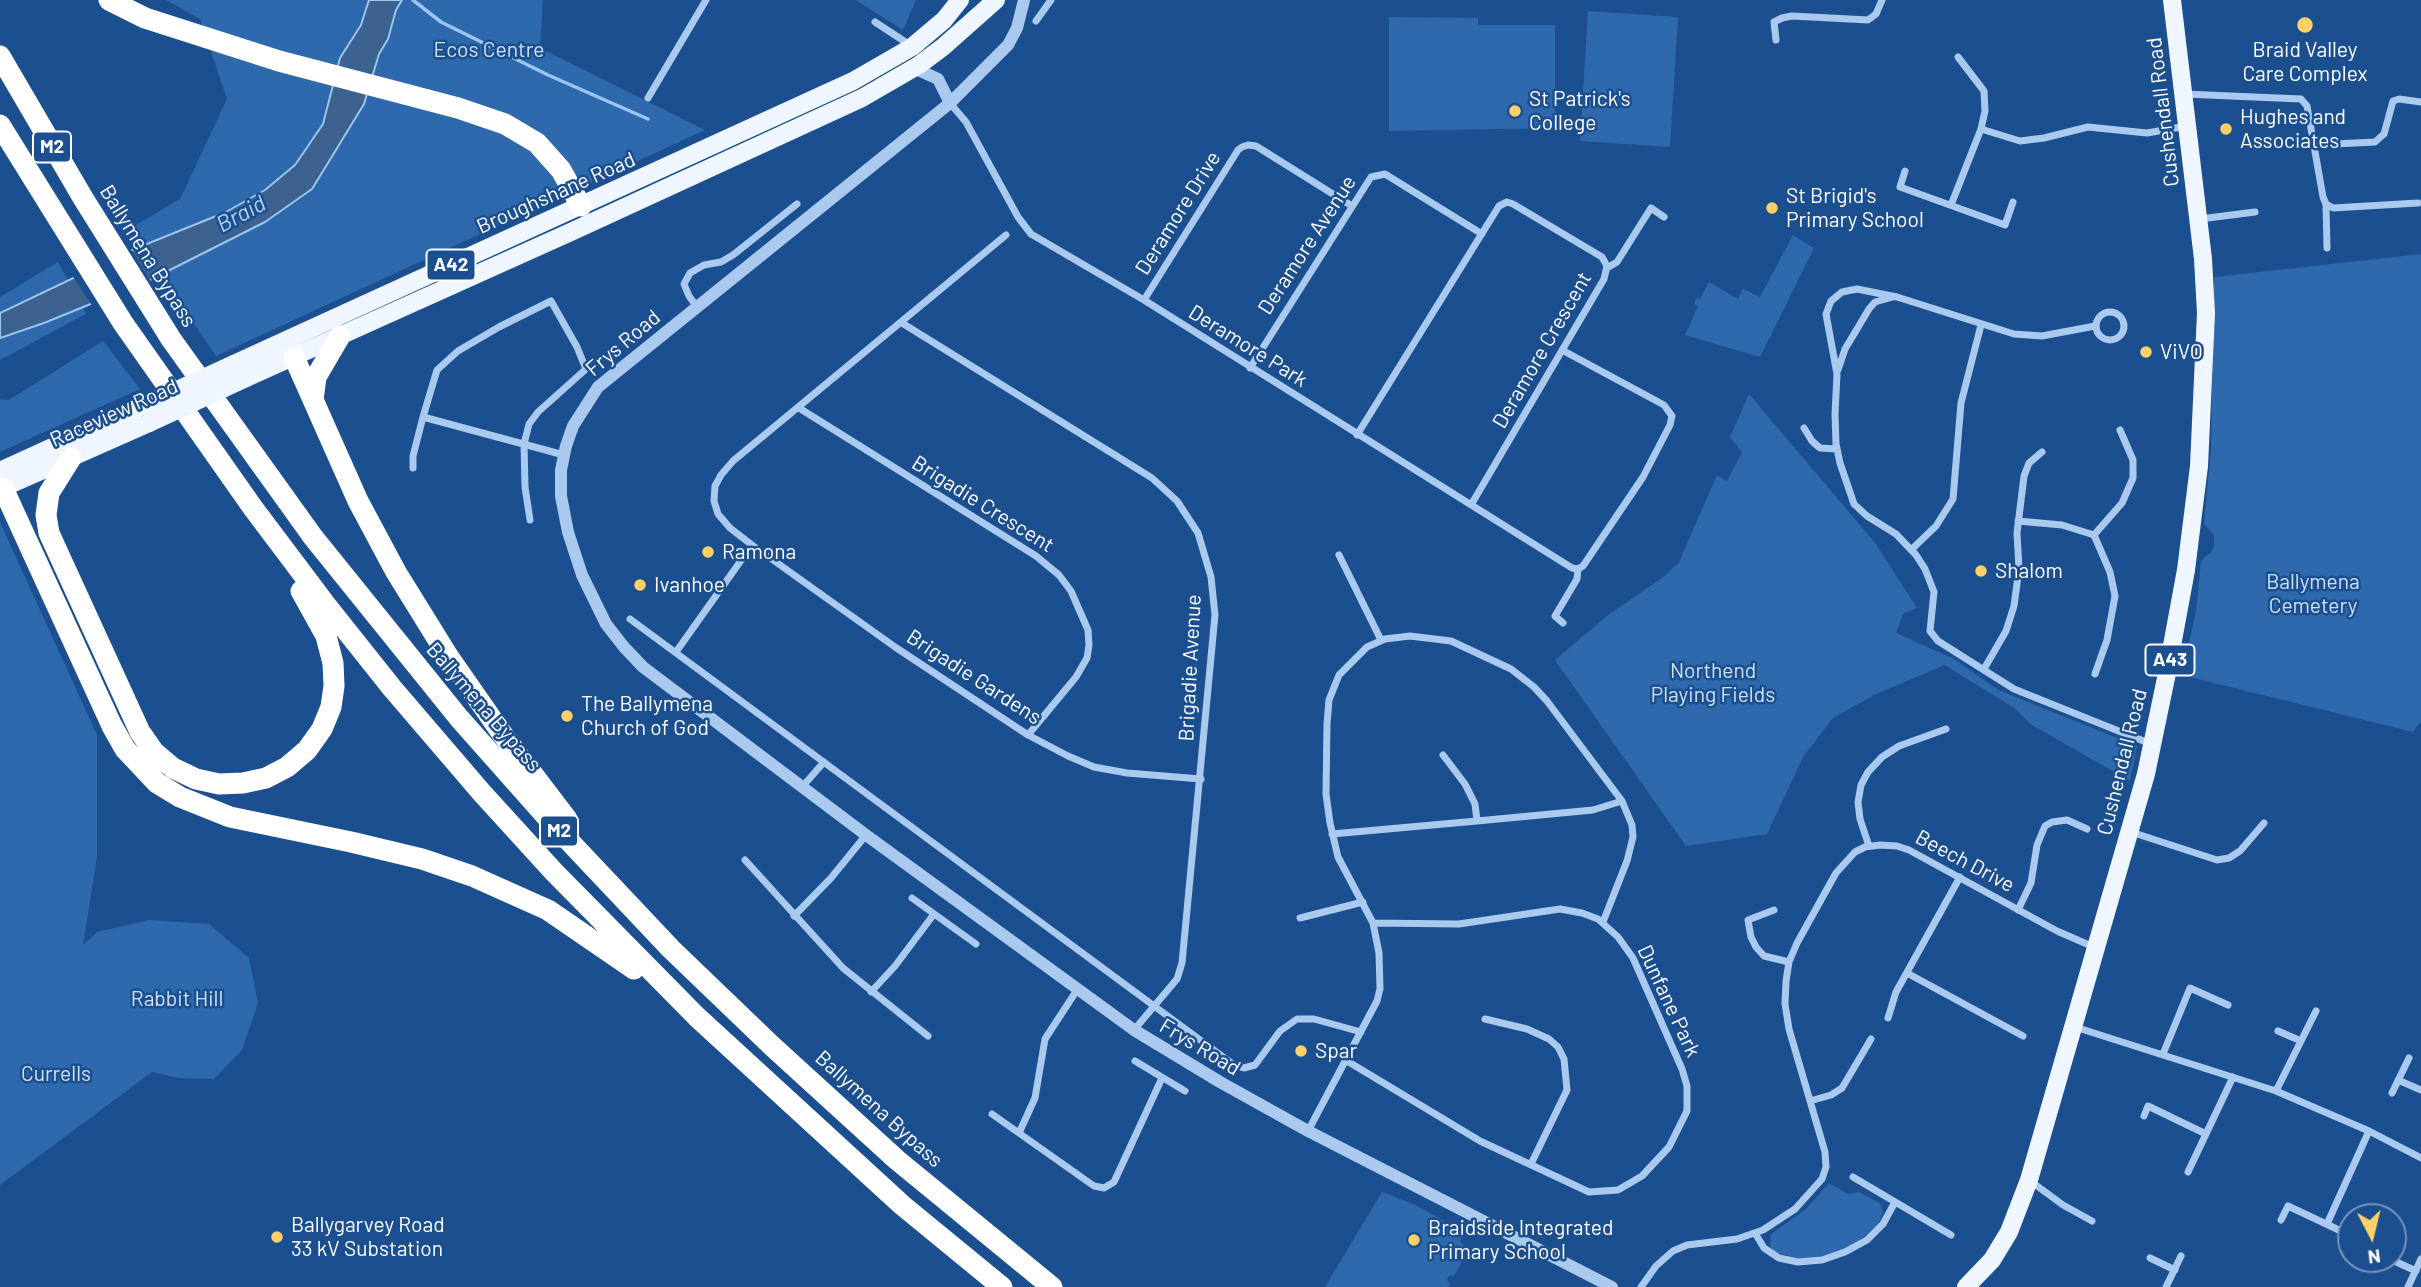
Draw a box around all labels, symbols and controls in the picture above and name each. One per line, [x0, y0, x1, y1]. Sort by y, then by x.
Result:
marker: Braid Valley Care Complex [2295, 15, 2315, 35]
street label: Cushendall Road [2141, 36, 2185, 188]
park label: Ecos Centre [434, 37, 544, 63]
place label: Braid Valley Care Complex [2242, 37, 2368, 87]
place label: St Patrick's College [1529, 86, 1631, 136]
marker: St Patrick's College [1507, 103, 1523, 119]
place label: Hughes and Associates [2240, 104, 2346, 154]
marker: Hughes and Associates [2218, 121, 2234, 137]
road number: M2 [33, 132, 71, 162]
street label: Broughshane Road [473, 147, 639, 239]
street label: Deramore Drive [1130, 147, 1226, 279]
street label: Deramore Avenue [1253, 171, 1361, 319]
street label: Ballymena Bypass [94, 180, 202, 332]
place label: St Brigid's Primary School [1786, 183, 1924, 233]
water label: Braid [212, 190, 270, 238]
marker: St Brigid's Primary School [1764, 200, 1780, 216]
road number: A42 [426, 249, 476, 280]
street label: Deramore Crescent [1487, 267, 1597, 433]
street label: Deramore Park [1184, 299, 1312, 393]
street label: Frys Road [581, 305, 665, 381]
place label: ViVO [2160, 339, 2203, 365]
marker: ViVO [2138, 344, 2154, 360]
street label: Raceview Road [46, 374, 182, 452]
street label: Brigadie Crescent [907, 450, 1059, 558]
place label: Ramona [722, 539, 796, 565]
marker: Ramona [700, 544, 716, 560]
place label: Shalom [1995, 558, 2063, 584]
marker: Shalom [1973, 563, 1989, 579]
park label: Ballymena Cemetery [2266, 569, 2360, 619]
place label: Ivanhoe [654, 572, 725, 598]
marker: Ivanhoe [632, 577, 648, 593]
street label: Brigadie Avenue [1174, 594, 1206, 742]
street label: Brigadie Gardens [902, 624, 1046, 730]
street label: Ballymena Bypass [421, 637, 547, 777]
road number: A43 [2146, 645, 2194, 676]
park label: Northend Playing Fields [1651, 658, 1775, 708]
street label: Cushendall Road [2092, 686, 2152, 838]
place label: The Ballymena Church of God [581, 691, 713, 741]
marker: The Ballymena Church of God [559, 708, 575, 724]
road number: M2 [540, 816, 578, 846]
street label: Beech Drive [1911, 824, 2019, 898]
street label: Dunfane Park [1632, 941, 1706, 1061]
park label: Rabbit Hill [131, 986, 223, 1012]
street label: Frys Road [1155, 1013, 1245, 1081]
place label: Spar [1315, 1038, 1357, 1064]
marker: Spar [1293, 1043, 1309, 1059]
street label: Ballymena Bypass [810, 1045, 948, 1173]
park label: Currells [21, 1061, 91, 1087]
north arrow [2337, 1203, 2407, 1273]
place label: Ballygarvey Road 33 kV Substation [291, 1212, 445, 1262]
place label: Braidside Integrated Primary School [1428, 1215, 1613, 1265]
marker: Ballygarvey Road 33 kV Substation [269, 1229, 285, 1245]
marker: Braidside Integrated Primary School [1406, 1232, 1422, 1248]
text: N [2367, 1245, 2382, 1270]

